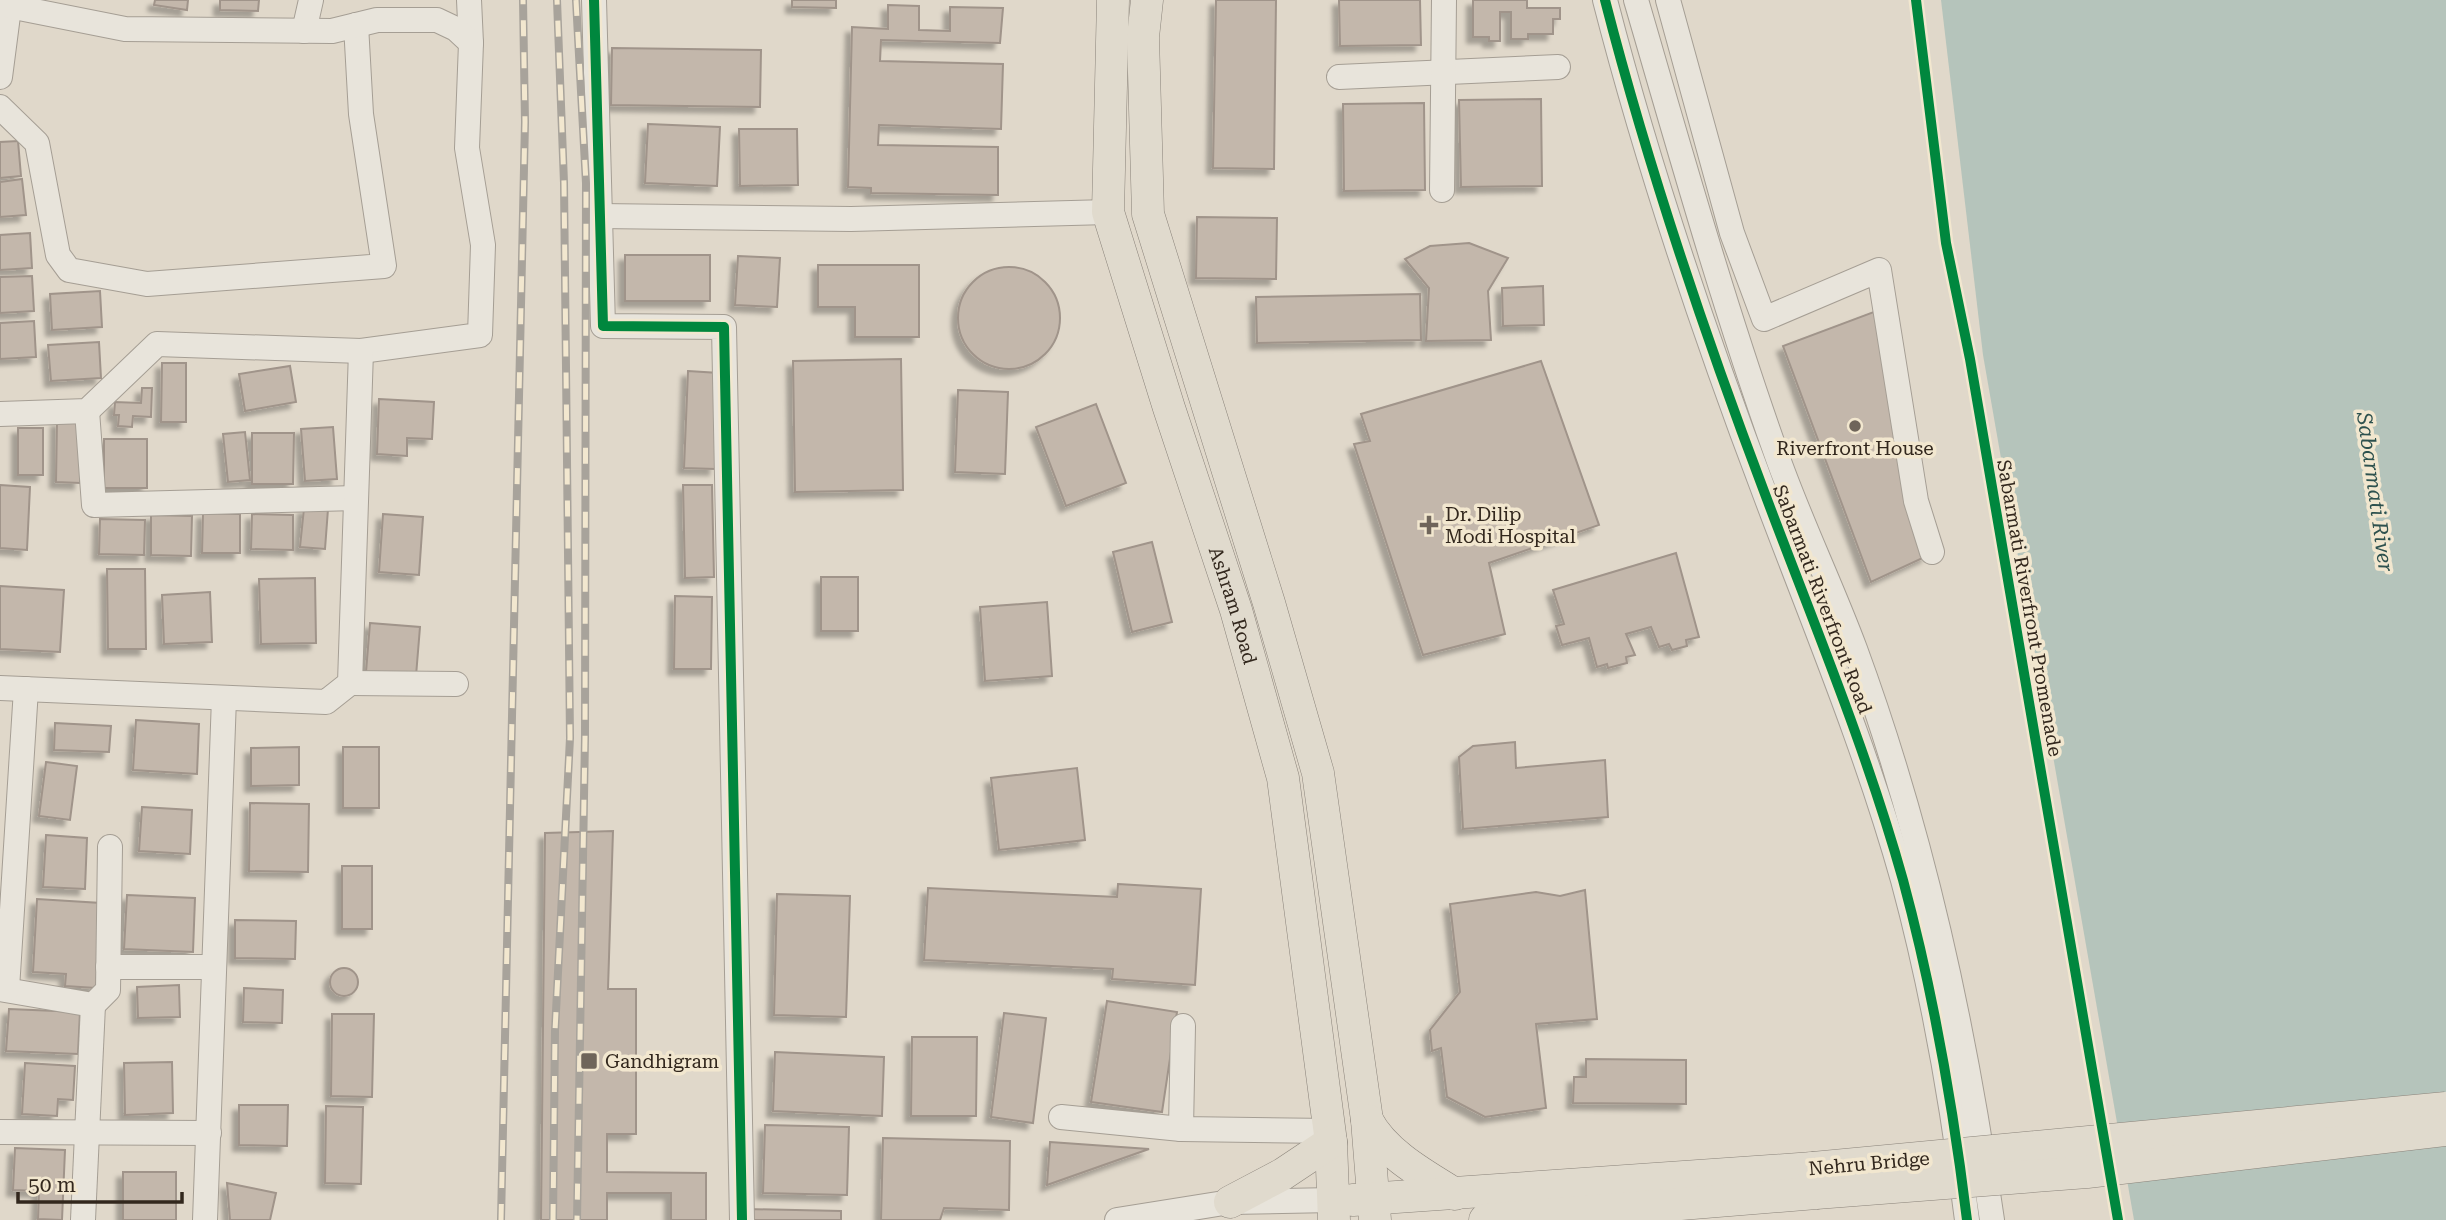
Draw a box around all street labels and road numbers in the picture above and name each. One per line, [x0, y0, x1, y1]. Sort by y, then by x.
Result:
street label: Sabarmati Riverfront Promenade [1992, 458, 2067, 758]
street label: Sabarmati Riverfront Road [1768, 481, 1877, 717]
street label: Ashram Road [1204, 544, 1262, 667]
street label: Nehru Bridge [1808, 1147, 1931, 1180]

